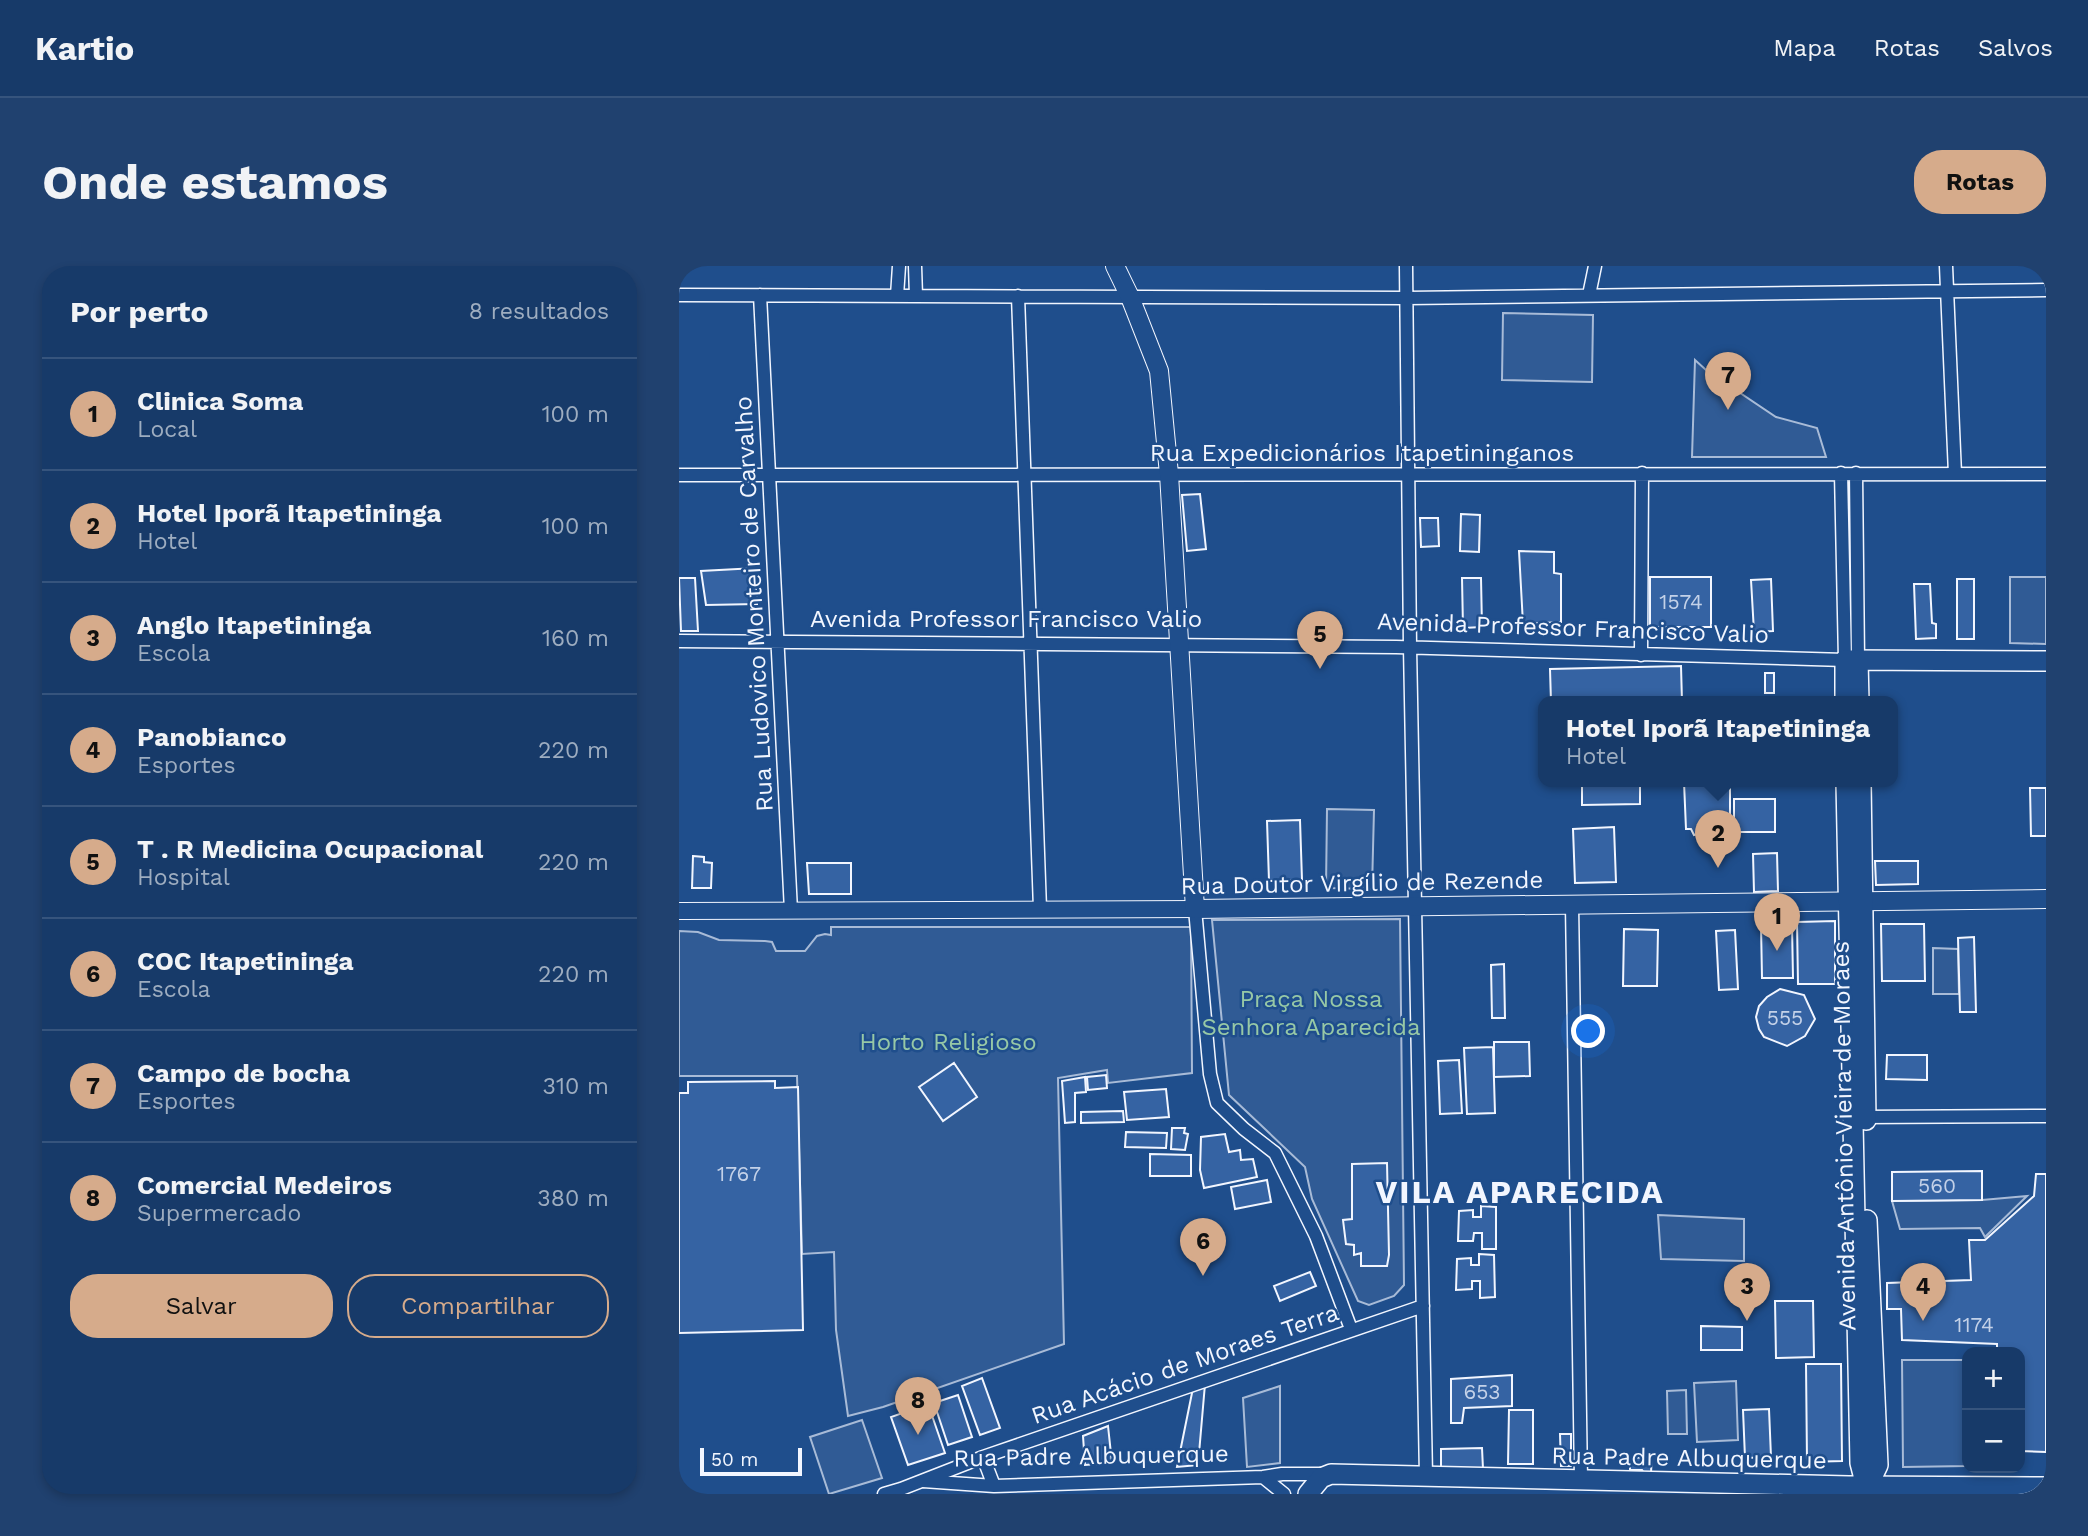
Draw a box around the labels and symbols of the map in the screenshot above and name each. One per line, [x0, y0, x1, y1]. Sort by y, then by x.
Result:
pin: 7 [1705, 352, 1751, 410]
street label: Rua Ludovico Monteiro de Carvalho [729, 396, 779, 812]
street label: Rua Expedicionários Itapetininganos [1150, 439, 1574, 467]
house number: 1574 [1659, 589, 1703, 614]
street label: Avenida Professor Francisco Valio [810, 605, 1202, 633]
street label: Avenida Professor Francisco Valio [1377, 607, 1769, 649]
pin: 5 [1297, 611, 1343, 669]
pin: 2 [1695, 810, 1741, 868]
street label: Rua Doutor Virgílio de Rezende [1180, 866, 1544, 900]
pin: 1 [1754, 893, 1800, 951]
street label: Avenida Antônio Vieira de Moraes [1827, 941, 1861, 1331]
park label: Praça Nossa Senhora Aparecida [1201, 985, 1421, 1041]
house number: 555 [1767, 1005, 1803, 1030]
your location [1571, 1014, 1605, 1048]
park label: Horto Religioso [859, 1028, 1037, 1056]
house number: 1767 [717, 1161, 761, 1186]
district label: VILA APARECIDA [1375, 1173, 1665, 1211]
house number: 560 [1918, 1173, 1956, 1198]
pin: 6 [1180, 1218, 1226, 1276]
pin: 3 [1724, 1263, 1770, 1321]
pin: 4 [1900, 1263, 1946, 1321]
street label: Rua Acácio de Moraes Terra [1028, 1298, 1342, 1430]
house number: 1174 [1954, 1312, 1994, 1337]
pin: 8 [895, 1377, 941, 1435]
house number: 653 [1463, 1379, 1501, 1404]
street label: Rua Padre Albuquerque [953, 1440, 1229, 1472]
street label: Rua Padre Albuquerque [1551, 1442, 1827, 1474]
scale bar [700, 1445, 801, 1477]

